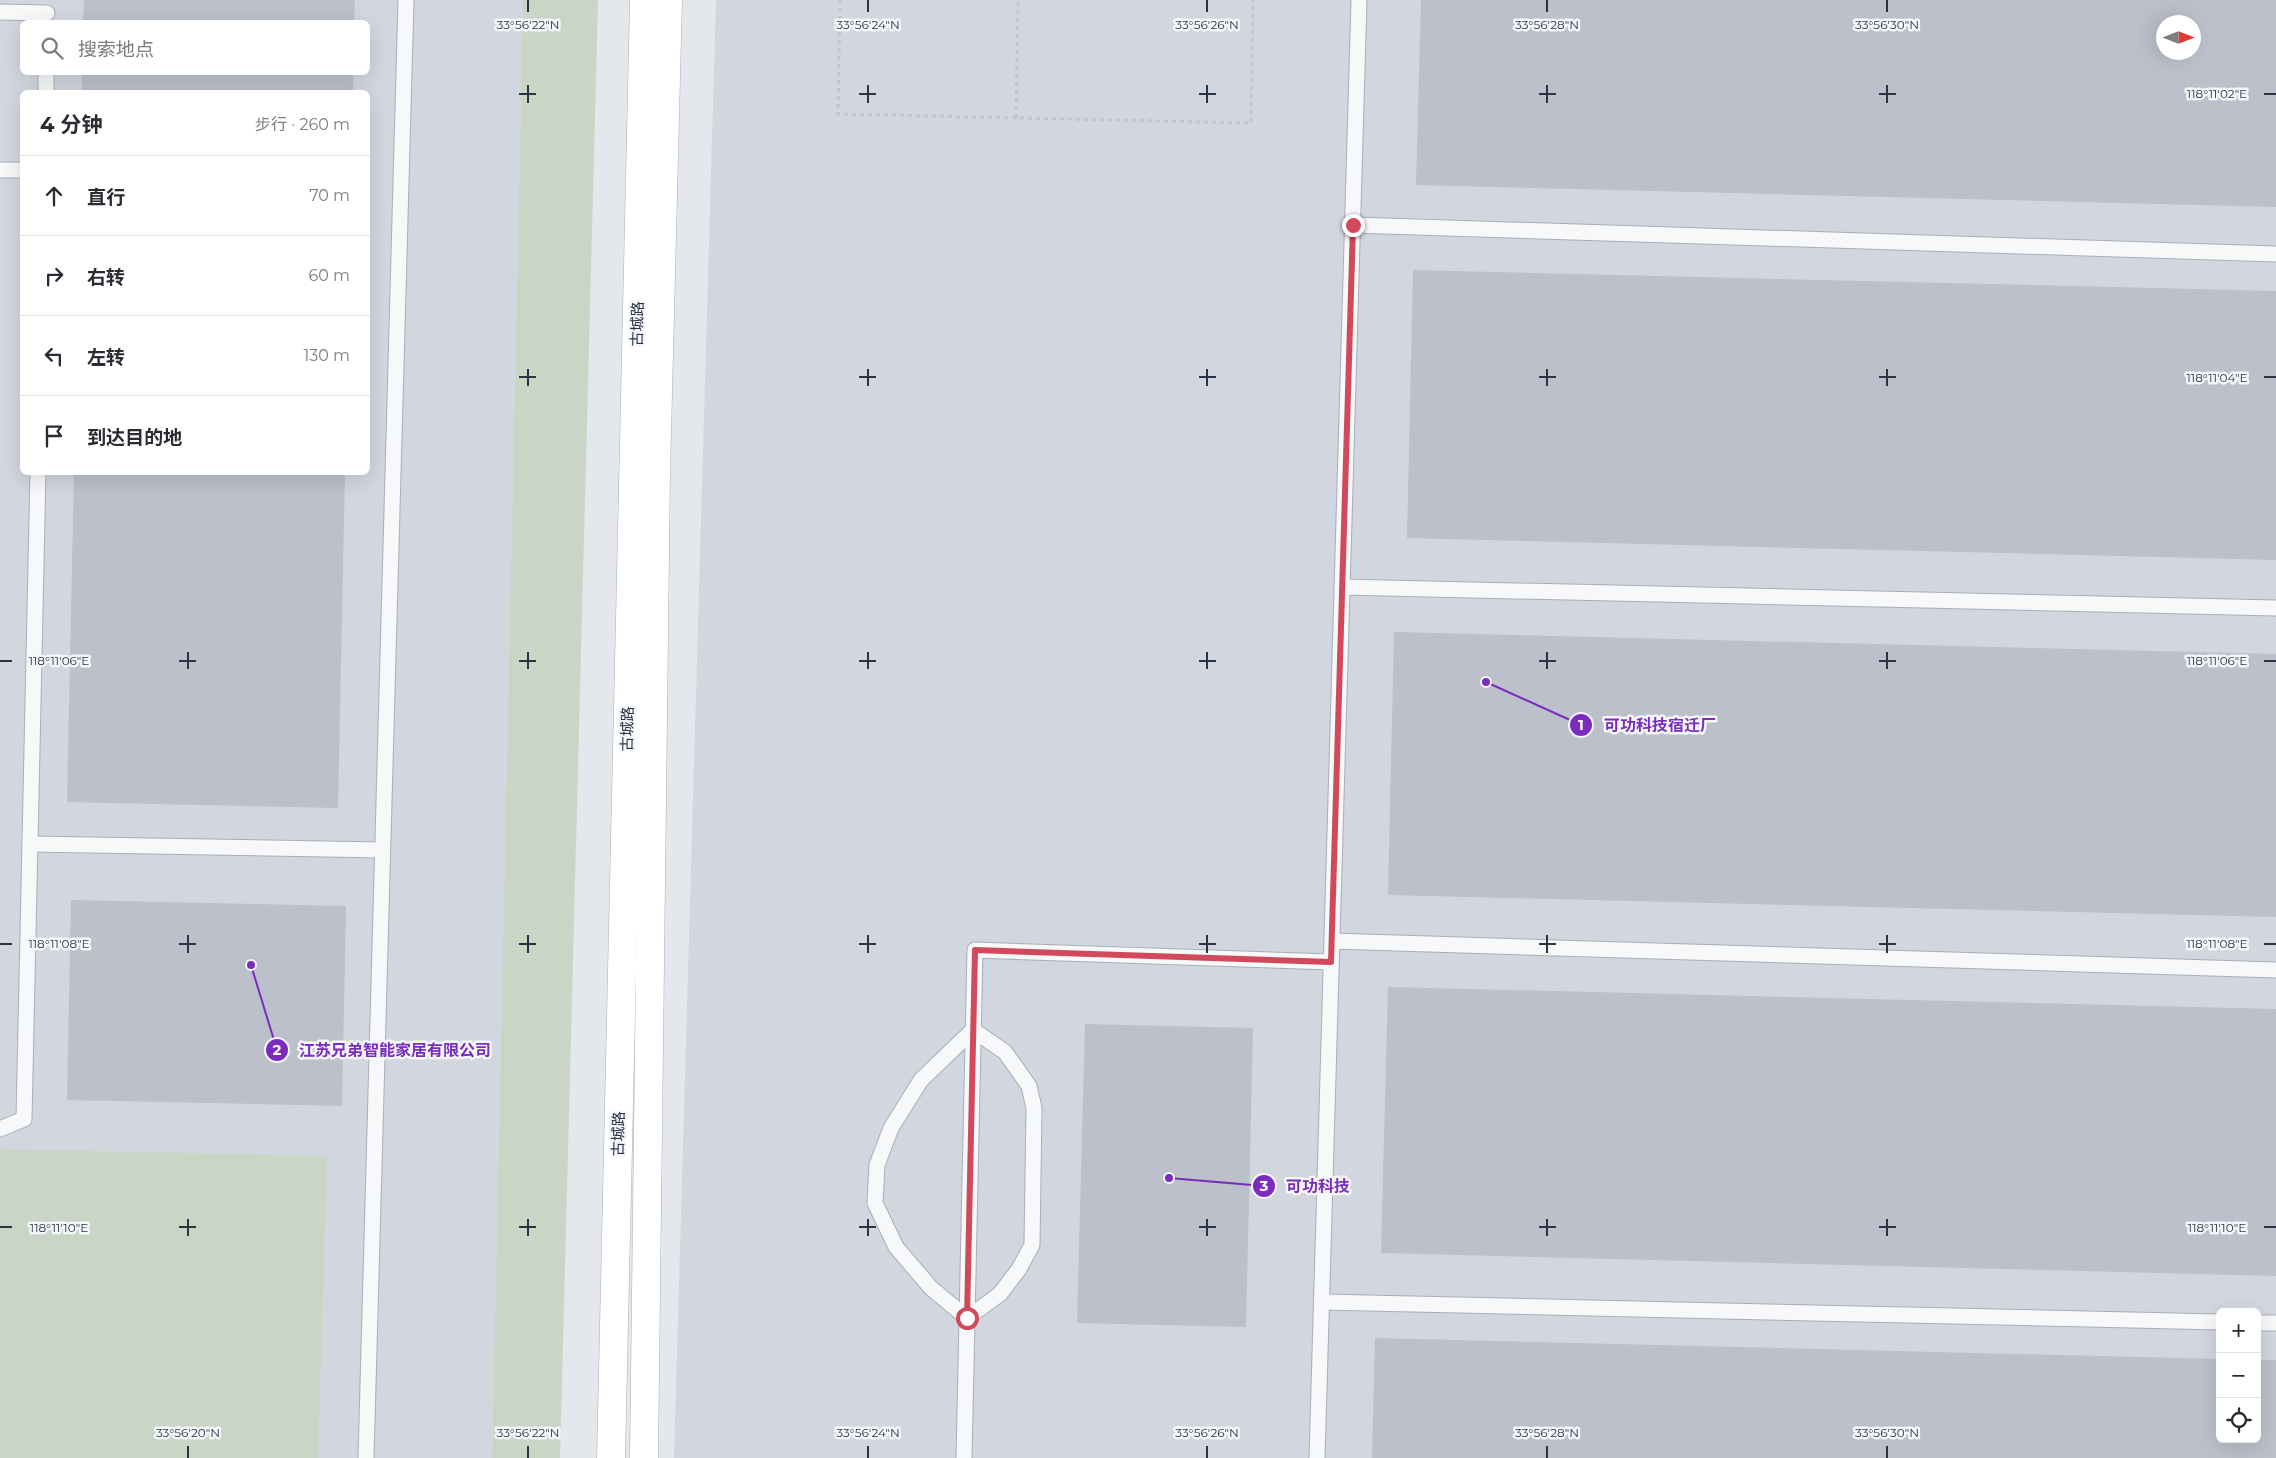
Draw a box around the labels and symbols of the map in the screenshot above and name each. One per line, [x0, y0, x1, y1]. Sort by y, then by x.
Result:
north arrow [2156, 15, 2201, 60]
text: 33°56'22"N [496, 17, 560, 32]
text: 33°56'24"N [836, 17, 900, 32]
text: 33°56'26"N [1175, 17, 1239, 32]
text: 33°56'28"N [1515, 17, 1579, 32]
text: 33°56'30"N [1855, 17, 1919, 32]
text: 118°11'02"E [2187, 86, 2247, 101]
route end [1342, 214, 1365, 237]
street label: 古城路 [627, 301, 647, 347]
text: 118°11'04"E [2186, 370, 2248, 385]
text: 118°11'06"E [29, 653, 89, 668]
text: 118°11'06"E [2187, 653, 2247, 668]
street label: 古城路 [617, 706, 637, 752]
callout: 可功科技宿迁厂 [1569, 710, 1726, 741]
text: 1 [1578, 715, 1584, 734]
text: 可功科技宿迁厂 [1604, 716, 1716, 735]
text: 118°11'08"E [28, 936, 90, 951]
text: 118°11'08"E [2186, 936, 2248, 951]
callout: 江苏兄弟智能家居有限公司 [264, 1035, 501, 1066]
text: 2 [273, 1040, 282, 1059]
text: 江苏兄弟智能家居有限公司 [299, 1041, 491, 1060]
street label: 古城路 [608, 1111, 628, 1157]
callout: 可功科技 [1251, 1170, 1360, 1201]
text: 3 [1259, 1176, 1269, 1195]
text: 可功科技 [1286, 1177, 1350, 1196]
text: 118°11'10"E [30, 1220, 88, 1235]
text: 118°11'10"E [2188, 1220, 2246, 1235]
route start [956, 1307, 979, 1330]
text: 33°56'20"N [156, 1425, 220, 1440]
text: 33°56'22"N [496, 1425, 560, 1440]
text: 33°56'24"N [836, 1425, 900, 1440]
text: 33°56'26"N [1175, 1425, 1239, 1440]
text: 33°56'28"N [1515, 1425, 1579, 1440]
text: 33°56'30"N [1855, 1425, 1919, 1440]

